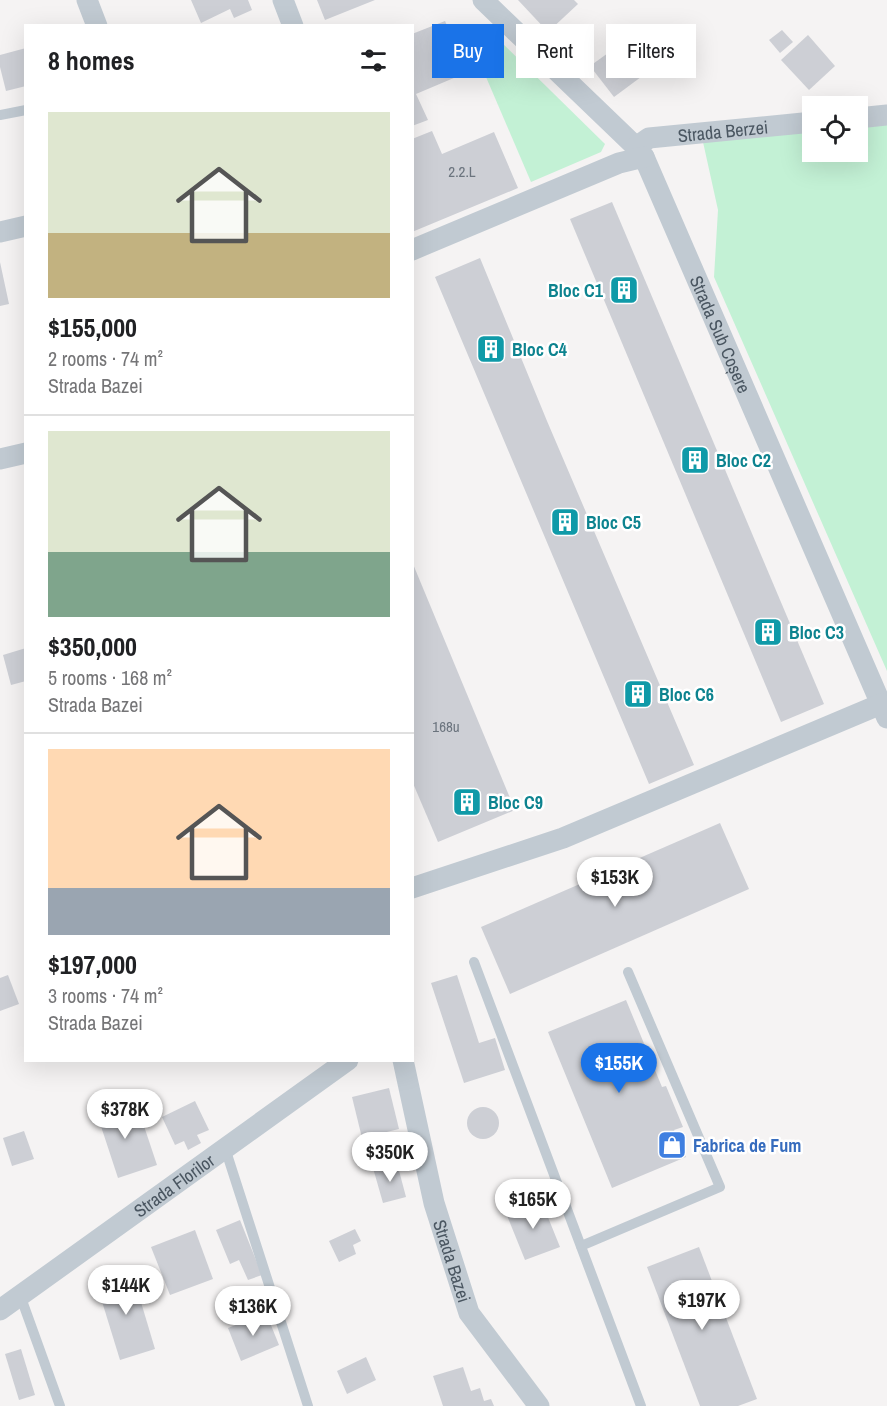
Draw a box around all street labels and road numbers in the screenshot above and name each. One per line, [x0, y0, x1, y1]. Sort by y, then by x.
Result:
street label: Strada Berzei [677, 114, 769, 148]
street label: Strada Sub Coșere [684, 271, 757, 397]
street label: Strada Florilor [128, 1148, 219, 1223]
street label: Strada Bazei [428, 1216, 477, 1305]

